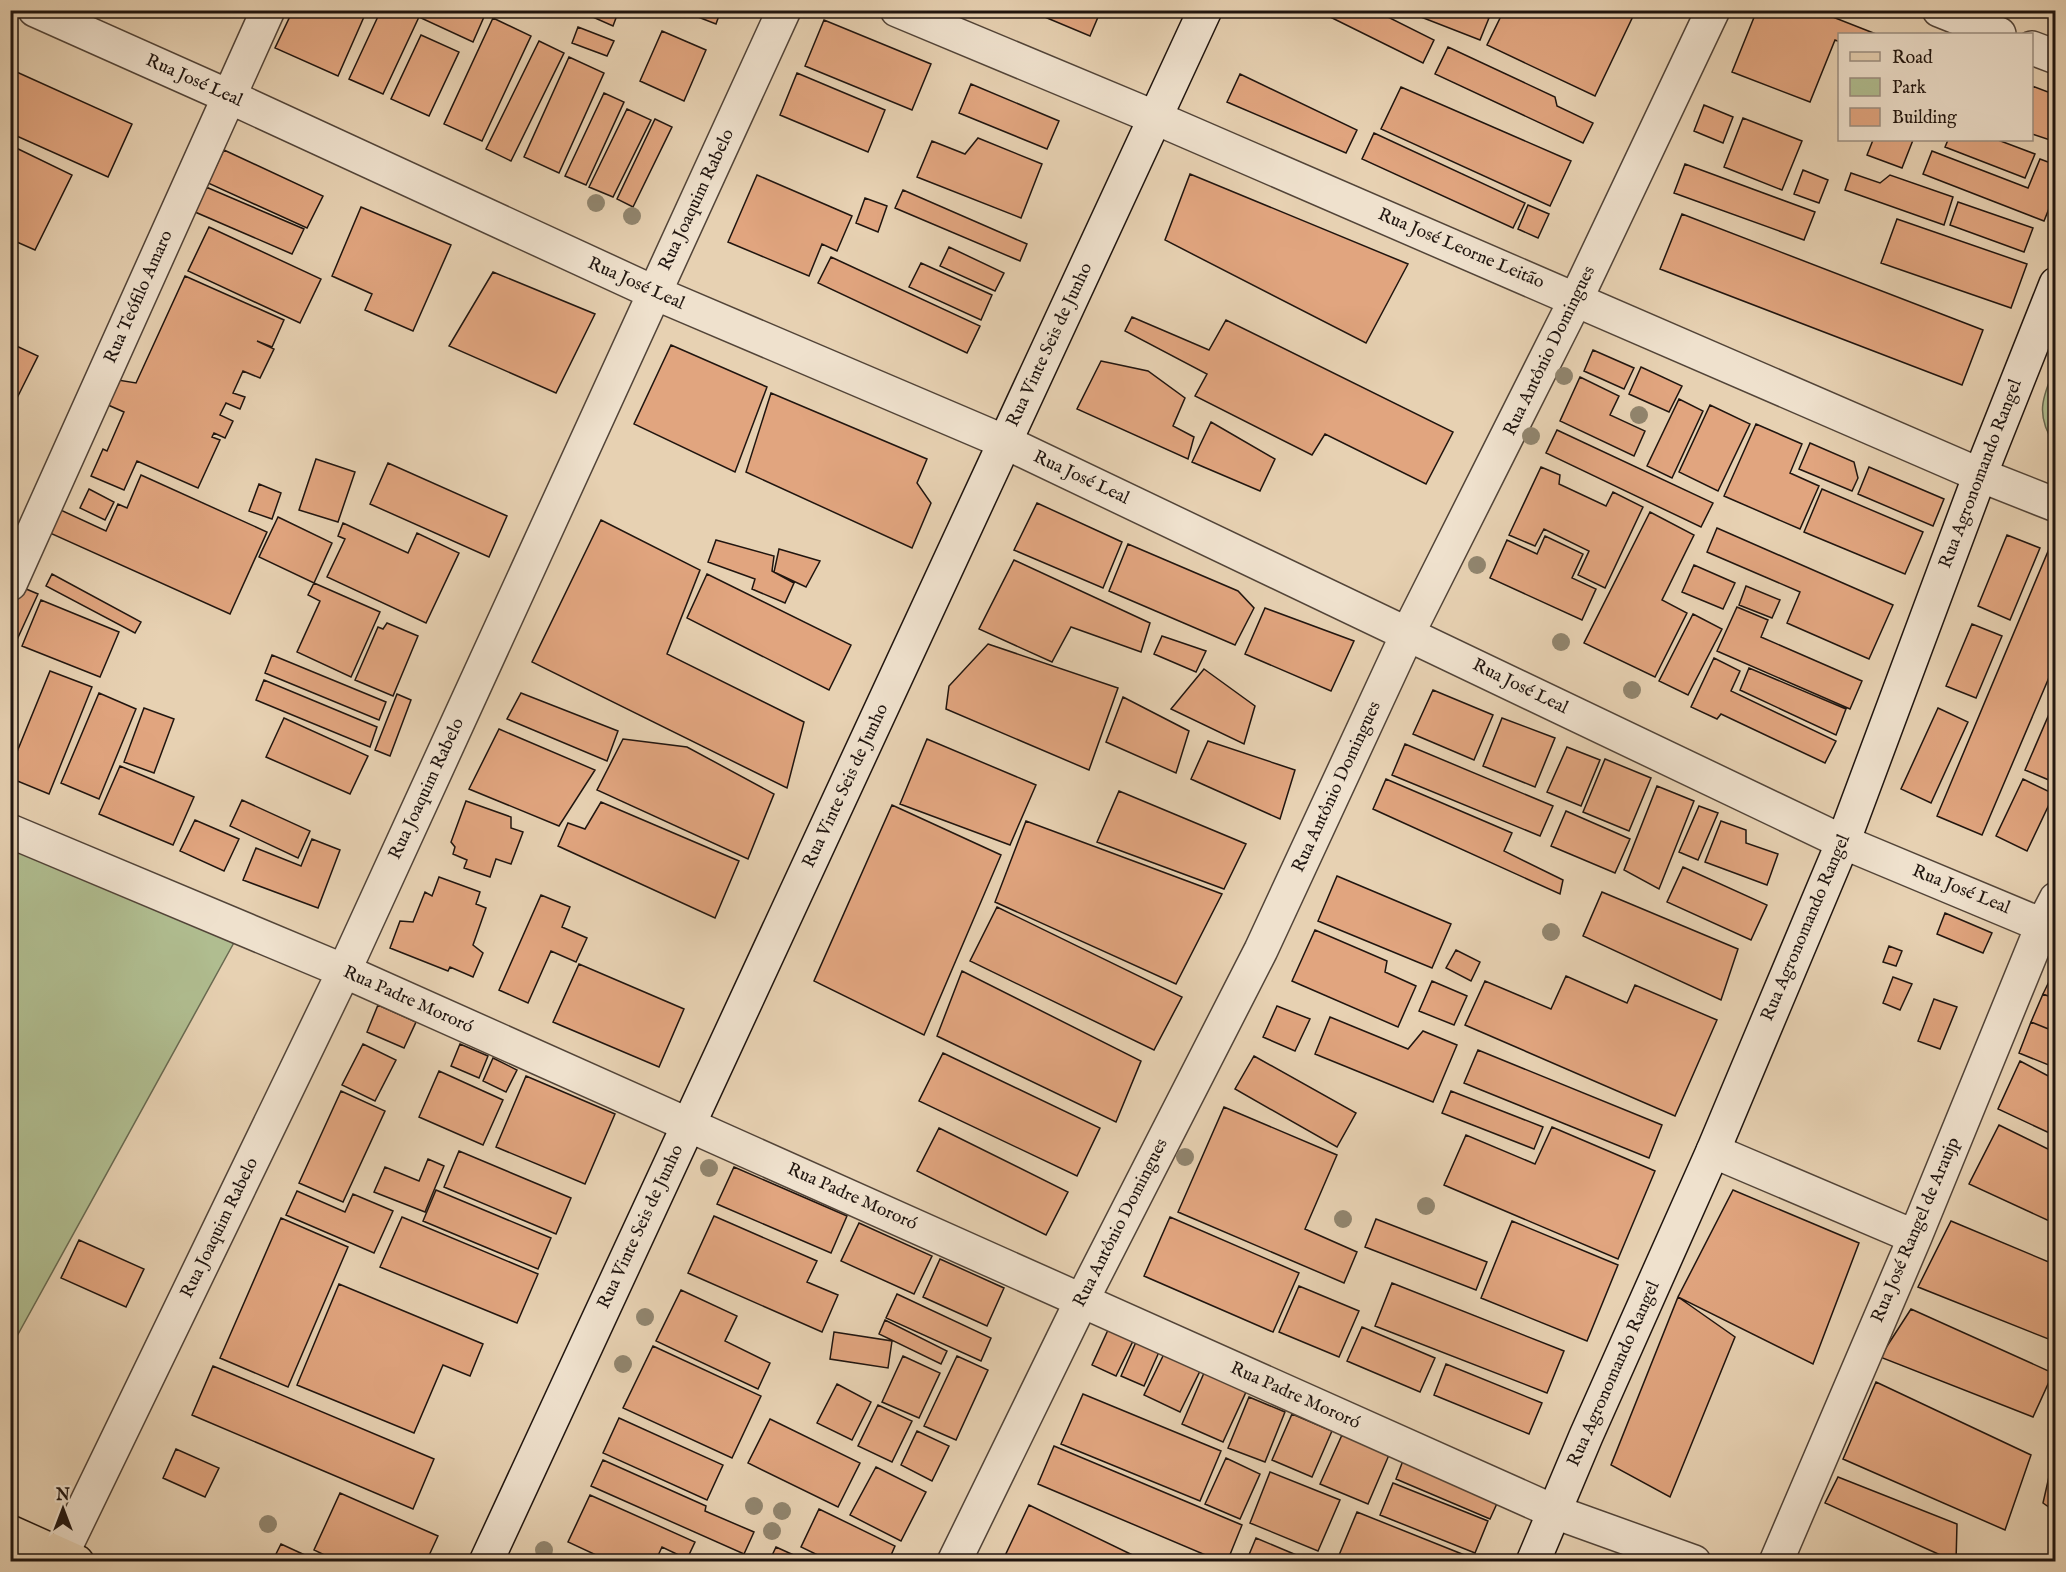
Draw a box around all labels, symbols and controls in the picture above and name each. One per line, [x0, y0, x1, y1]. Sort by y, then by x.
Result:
legend [1838, 33, 2033, 141]
text: Road [1892, 47, 1933, 70]
street label: Rua José Leal [142, 49, 246, 113]
text: Park [1892, 77, 1927, 100]
text: Building [1892, 107, 1957, 130]
street label: Rua Joaquim Rabelo [654, 125, 740, 275]
street label: Rua José Leorne Leitão [1374, 204, 1548, 295]
street label: Rua Teófilo Amaro [99, 227, 179, 367]
street label: Rua José Leal [584, 252, 688, 316]
street label: Rua Vinte Seis de Junho [1002, 259, 1098, 431]
street label: Rua Antônio Domingues [1499, 262, 1601, 440]
street label: Rua Agronomando Rangel [1934, 376, 2028, 572]
street label: Rua José Leal [1029, 446, 1133, 510]
street label: Rua José Leal [1468, 654, 1572, 720]
street label: Rua Antônio Domingues [1287, 698, 1387, 876]
street label: Rua Vinte Seis de Junho [798, 700, 894, 872]
street label: Rua Joaquim Rabelo [384, 714, 470, 864]
street label: Rua Agronomando Rangel [1756, 831, 1856, 1025]
street label: Rua José Leal [1909, 860, 2013, 920]
street label: Rua Padre Mororó [339, 961, 477, 1039]
street label: Rua José Rangel de Araujp [1866, 1134, 1966, 1326]
street label: Rua Antônio Domingues [1068, 1135, 1174, 1311]
street label: Rua Vinte Seis de Junho [593, 1141, 689, 1313]
street label: Rua Joaquim Rabelo [176, 1154, 264, 1302]
street label: Rua Padre Mororó [783, 1158, 921, 1236]
street label: Rua Agronomando Rangel [1563, 1278, 1665, 1470]
street label: Rua Padre Mororó [1226, 1357, 1364, 1435]
north arrow [33, 1479, 93, 1539]
text: N [55, 1486, 70, 1506]

